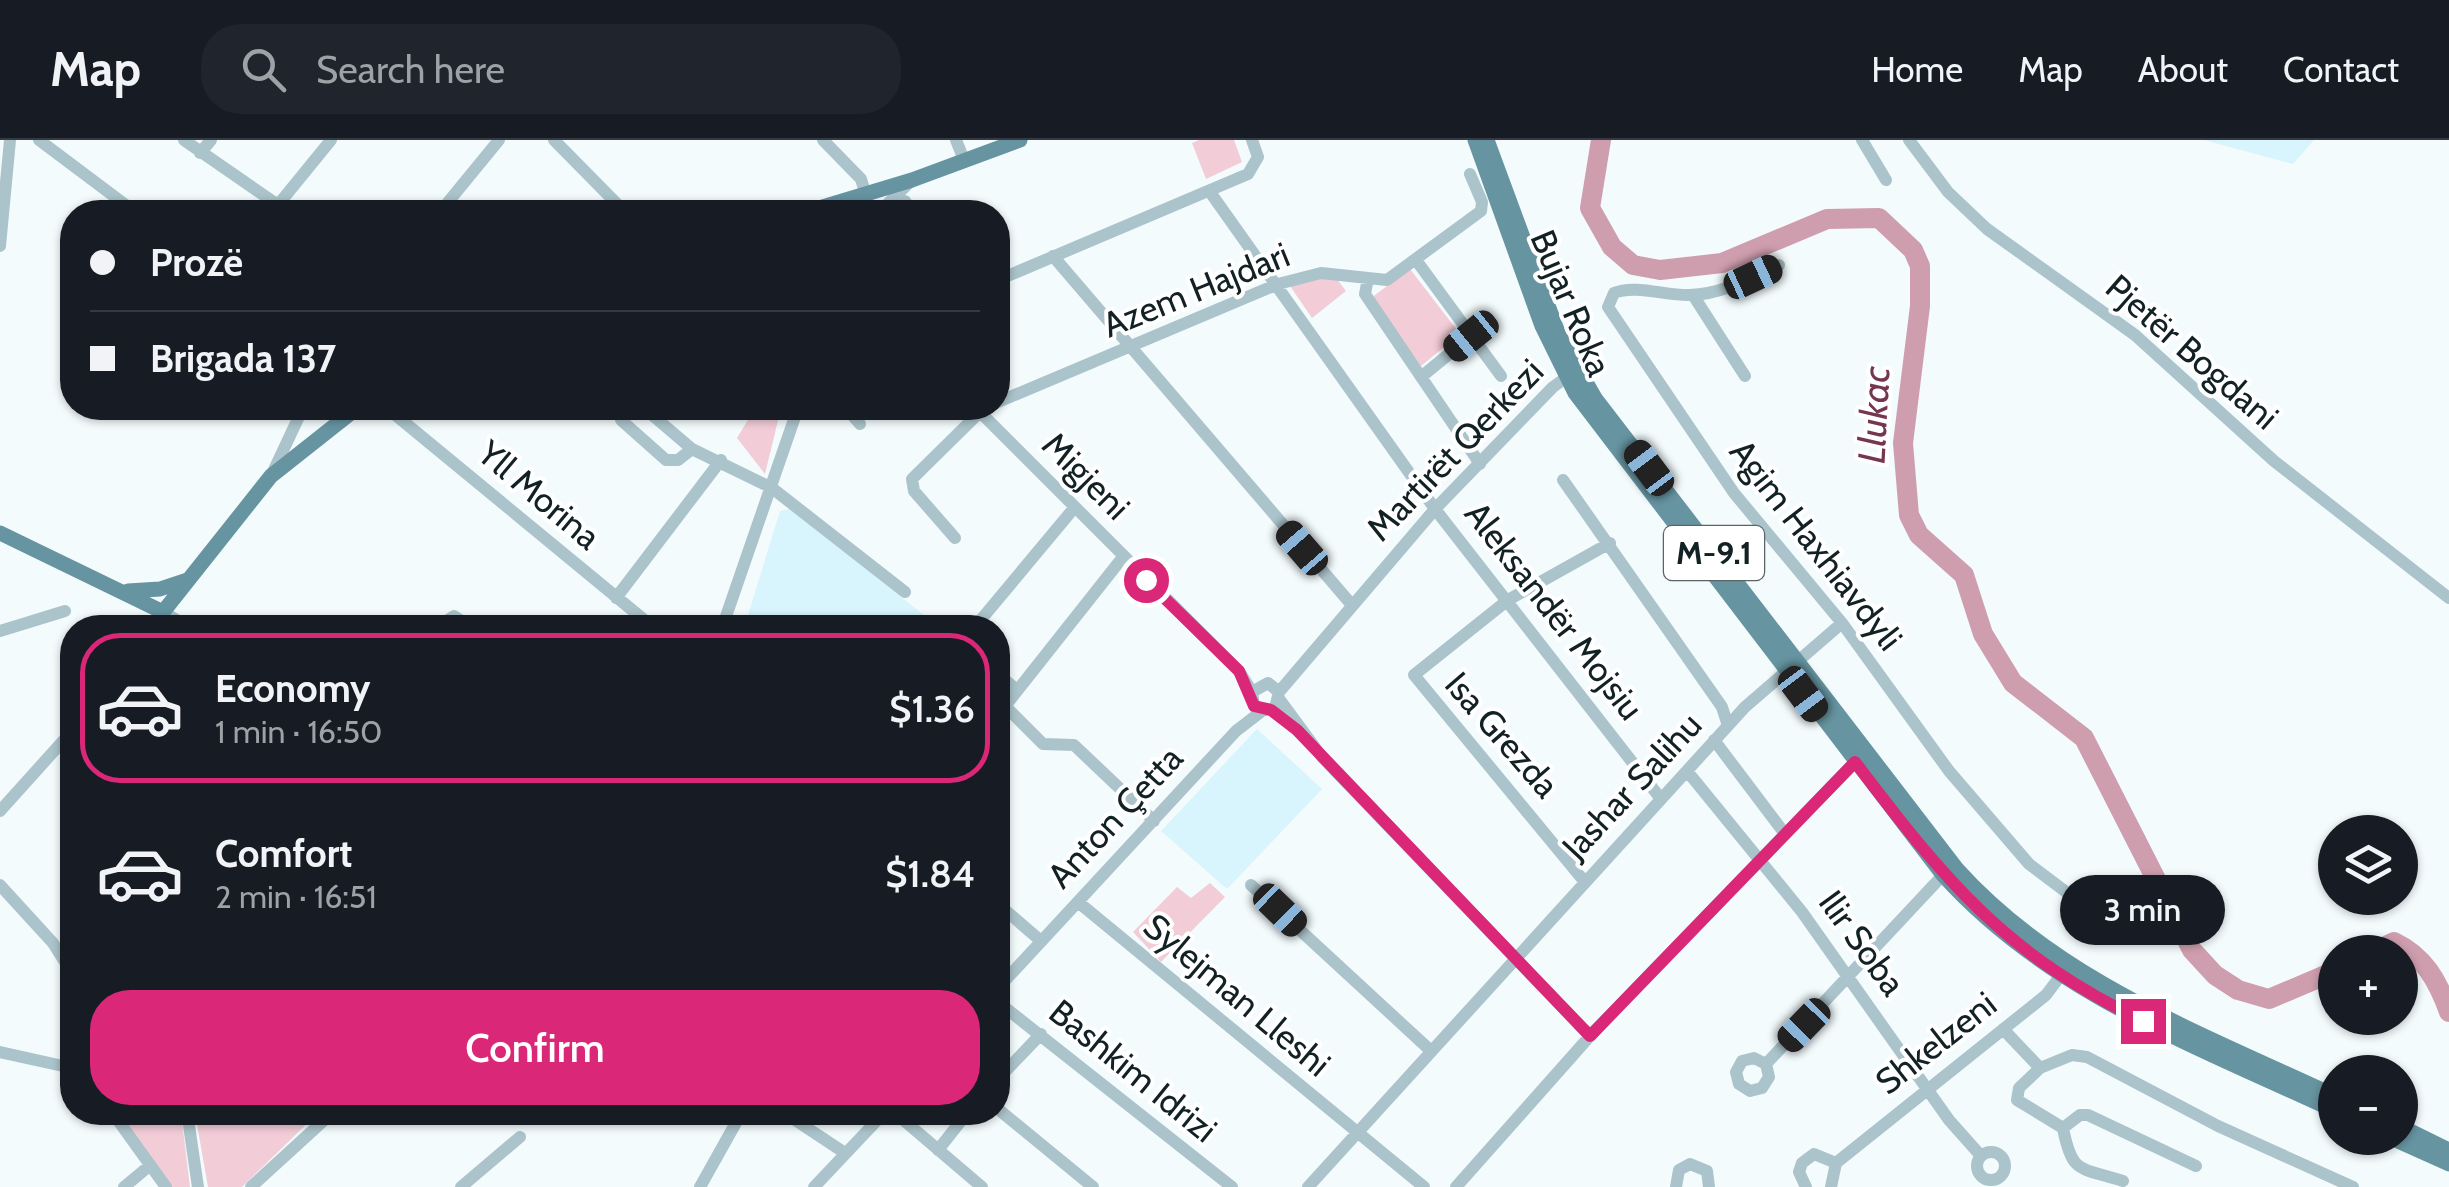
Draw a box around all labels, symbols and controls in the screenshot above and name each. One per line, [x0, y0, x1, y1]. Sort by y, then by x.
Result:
search box [201, 24, 901, 114]
text: Map [50, 40, 141, 98]
icon: search [236, 42, 291, 97]
text: Search here [316, 46, 505, 93]
text: Home [1871, 48, 1963, 91]
text: Map [2018, 48, 2083, 91]
text: About [2138, 48, 2228, 91]
text: Contact [2283, 48, 2399, 91]
street label: Bujar Roka [1522, 223, 1621, 382]
street label: Azem Hajdari [1096, 233, 1295, 346]
text: Prozë [150, 239, 243, 286]
car [1719, 251, 1787, 303]
street label: Pjetër Bogdani [2097, 265, 2287, 438]
car [1438, 305, 1504, 367]
text: Brigada 137 [150, 335, 336, 382]
street label: Martirët Qerkezi [1357, 350, 1552, 549]
water label: Llukac [1847, 364, 1900, 465]
street label: Migjeni [1034, 423, 1139, 528]
street label: Yll Morina [469, 430, 609, 558]
street label: Agim Haxhiavdyli [1721, 431, 1912, 659]
car [1619, 435, 1679, 501]
street label: Aleksandër Mojsiu [1456, 493, 1653, 728]
car [1271, 516, 1333, 580]
road number: M-9.1 [1664, 526, 1764, 580]
route start [1124, 558, 1169, 603]
car [1773, 661, 1833, 727]
icon: car [95, 663, 185, 753]
street label: Isa Grezda [1436, 663, 1569, 806]
text: Economy [215, 665, 370, 712]
text: $1.36 [889, 685, 975, 732]
street label: Jashar Salihu [1552, 703, 1710, 869]
text: 1 min · 16:50 [215, 712, 382, 751]
street label: Anton Çetta [1038, 737, 1191, 897]
map controls [2318, 815, 2418, 1155]
button: layers [2318, 815, 2418, 915]
icon: car [95, 828, 185, 918]
text: Comfort [215, 830, 352, 877]
text: $1.84 [885, 850, 975, 897]
callout: 3 min [2060, 876, 2226, 946]
text: 2 min · 16:51 [215, 877, 377, 916]
car [1248, 878, 1312, 942]
street label: Ilir Soba [1810, 882, 1915, 1004]
text: 3 min [2104, 890, 2181, 929]
street label: Sylejman Lleshi [1135, 904, 1339, 1085]
button: + [2318, 935, 2418, 1035]
street label: Shkelzeni [1867, 982, 2005, 1103]
button: Confirm [90, 990, 980, 1105]
street label: Bashkim Idrizi [1041, 990, 1226, 1151]
car [1772, 993, 1836, 1057]
route end [2121, 999, 2166, 1044]
button: − [2318, 1055, 2418, 1155]

